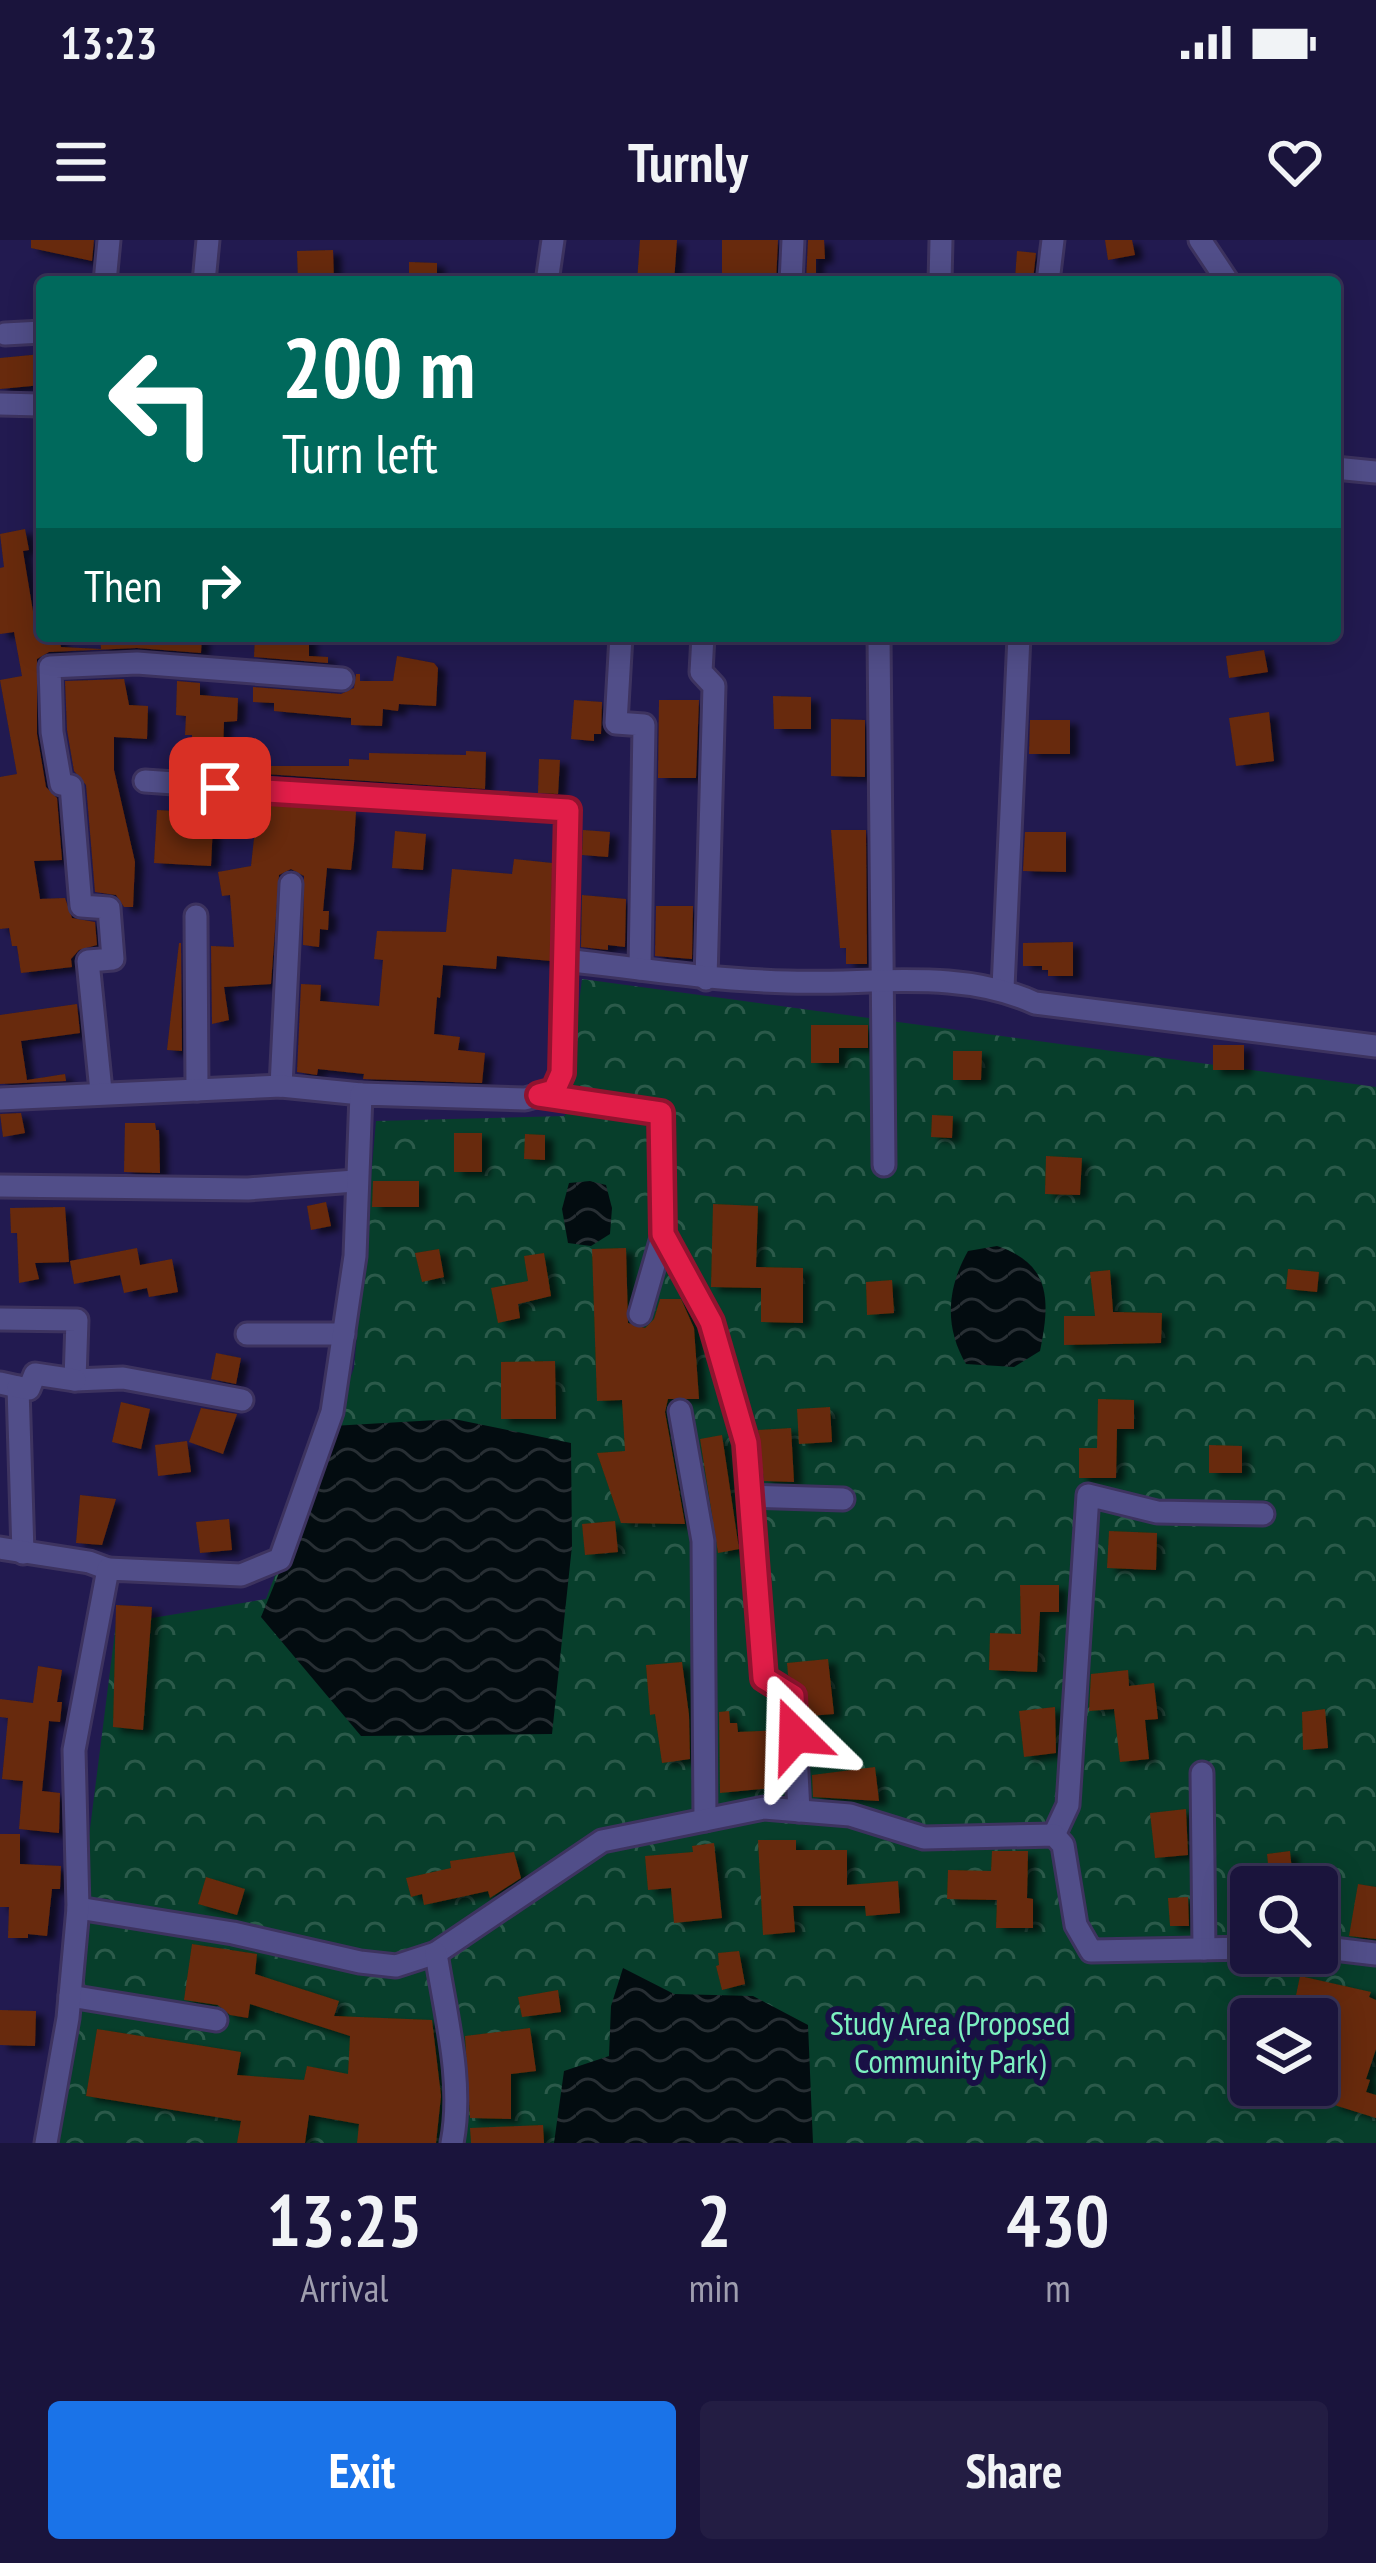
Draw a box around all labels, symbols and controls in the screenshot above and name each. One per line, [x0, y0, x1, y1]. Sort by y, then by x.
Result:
text: 13:23 [60, 13, 157, 71]
text: Turnly [628, 127, 748, 197]
icon: menu [48, 129, 114, 195]
icon: heart [1262, 129, 1328, 195]
text: 200 m [282, 312, 475, 421]
icon: left [84, 324, 240, 480]
text: Turn left [282, 418, 438, 488]
icon: right [186, 552, 252, 618]
text: Then [84, 556, 162, 614]
pin [169, 737, 271, 839]
icon: arrive [187, 755, 253, 821]
position arrow [732, 1672, 858, 1798]
map controls [1230, 1866, 1338, 2106]
button: search [1230, 1866, 1338, 1974]
button: layers [1230, 1998, 1338, 2106]
park label: Study Area (Proposed Community Park) [830, 2001, 1070, 2082]
text: 13:25 [267, 2173, 422, 2266]
text: 2 [697, 2173, 731, 2266]
text: 430 [1006, 2173, 1109, 2266]
text: Arrival [300, 2262, 388, 2313]
text: min [689, 2262, 740, 2313]
text: m [1045, 2262, 1071, 2313]
button: Exit [48, 2401, 676, 2539]
button: Share [700, 2401, 1328, 2539]

